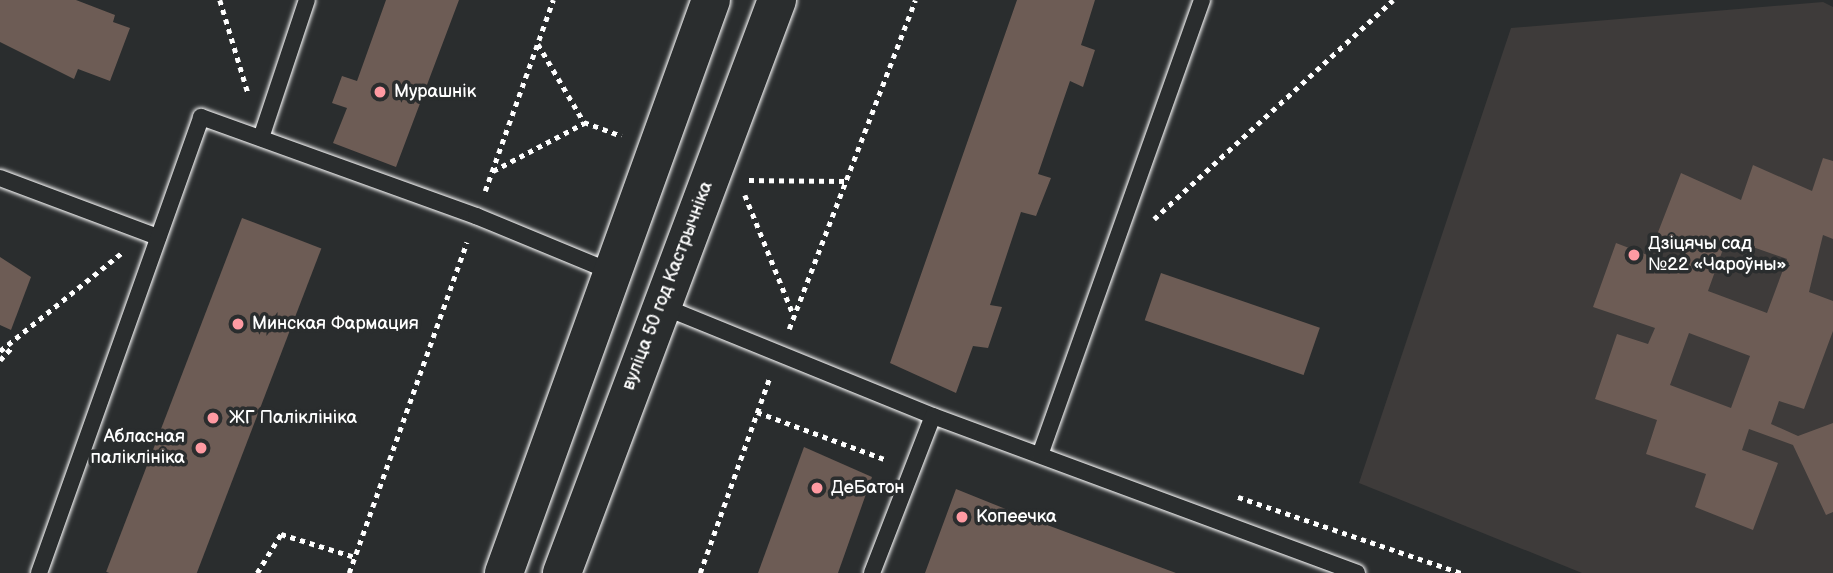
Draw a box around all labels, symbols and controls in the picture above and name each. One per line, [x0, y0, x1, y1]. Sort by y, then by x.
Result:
place label: Мурашнік [394, 81, 476, 103]
marker: Мурашнік [372, 84, 388, 100]
street label: вуліца 50 год Кастрычніка [618, 179, 718, 393]
place label: Дзіцячы сад №22 «Чароўны» [1648, 234, 1787, 276]
marker: Дзіцячы сад №22 «Чароўны» [1626, 247, 1642, 263]
place label: Минская Фармация [252, 313, 419, 335]
marker: Минская Фармация [230, 316, 246, 332]
place label: ЖГ Паліклініка [229, 407, 357, 429]
marker: ЖГ Паліклініка [203, 408, 223, 428]
place label: Абласная паліклініка [91, 427, 185, 470]
marker: Абласная паліклініка [191, 438, 211, 458]
place label: ДеБатон [831, 477, 904, 499]
marker: ДеБатон [809, 480, 825, 496]
place label: Копеечка [976, 506, 1057, 528]
marker: Копеечка [954, 509, 970, 525]

